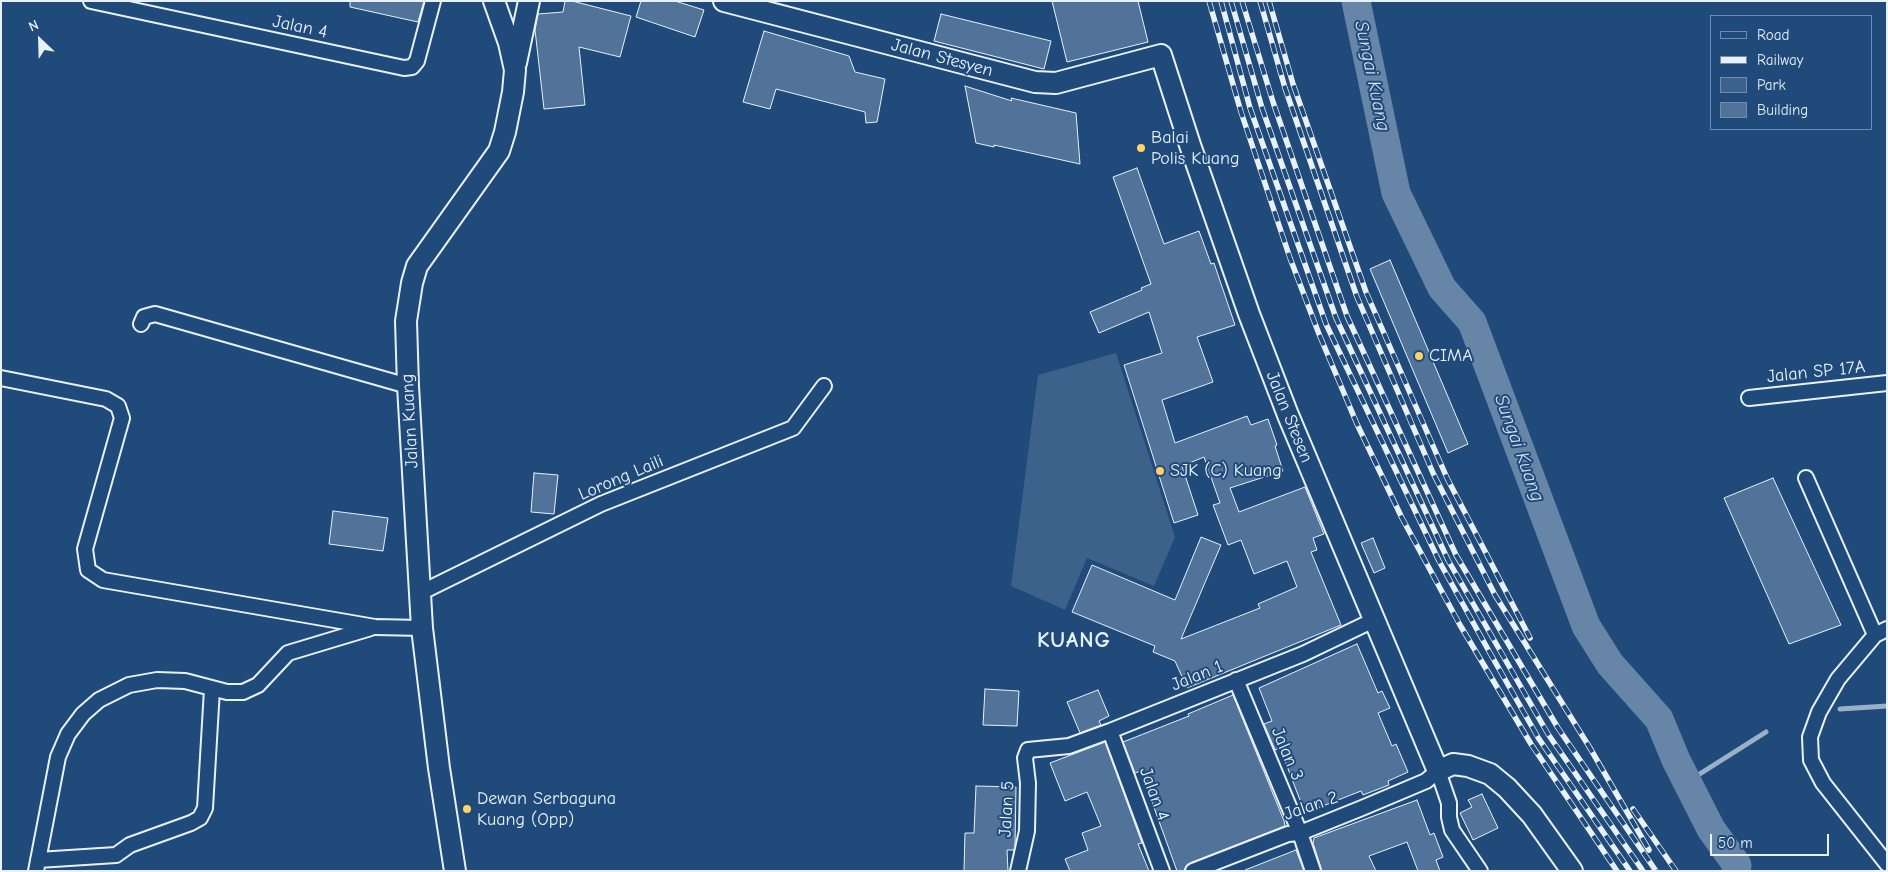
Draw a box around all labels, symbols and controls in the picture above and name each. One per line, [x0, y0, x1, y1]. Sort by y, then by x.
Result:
street label: Jalan 4 [271, 11, 329, 43]
north arrow [15, 15, 65, 65]
legend [1710, 15, 1873, 130]
text: N [26, 16, 41, 35]
water label: Sungai Kuang [1349, 19, 1395, 133]
text: Road [1757, 26, 1789, 44]
street label: Jalan Stesyen [889, 34, 995, 82]
text: Railway [1757, 51, 1803, 69]
text: Park [1757, 76, 1786, 94]
text: Building [1757, 101, 1808, 119]
place label: Balai Polis Kuang [1151, 127, 1239, 170]
marker: Balai Polis Kuang [1135, 142, 1147, 154]
place label: CIMA [1429, 345, 1473, 367]
marker: CIMA [1413, 350, 1425, 362]
street label: Jalan SP 17A [1766, 356, 1866, 388]
street label: Jalan Stesen [1261, 368, 1317, 466]
street label: Jalan Kuang [397, 373, 423, 469]
water label: Sungai Kuang [1489, 391, 1549, 505]
street label: Lorong Laili [575, 450, 667, 506]
place label: SJK (C) Kuang [1170, 460, 1282, 482]
marker: SJK (C) Kuang [1154, 465, 1166, 477]
district label: KUANG [1036, 628, 1112, 654]
street label: Jalan 1 [1168, 656, 1226, 696]
street label: Jalan 3 [1266, 724, 1308, 784]
street label: Jalan 4 [1134, 764, 1174, 824]
street label: Jalan 5 [995, 780, 1019, 838]
street label: Jalan 2 [1281, 787, 1341, 825]
place label: Dewan Serbaguna Kuang (Opp) [477, 788, 616, 831]
marker: Dewan Serbaguna Kuang (Opp) [461, 803, 473, 815]
scale bar [1713, 824, 1832, 856]
text: 50 m [1718, 834, 1753, 852]

